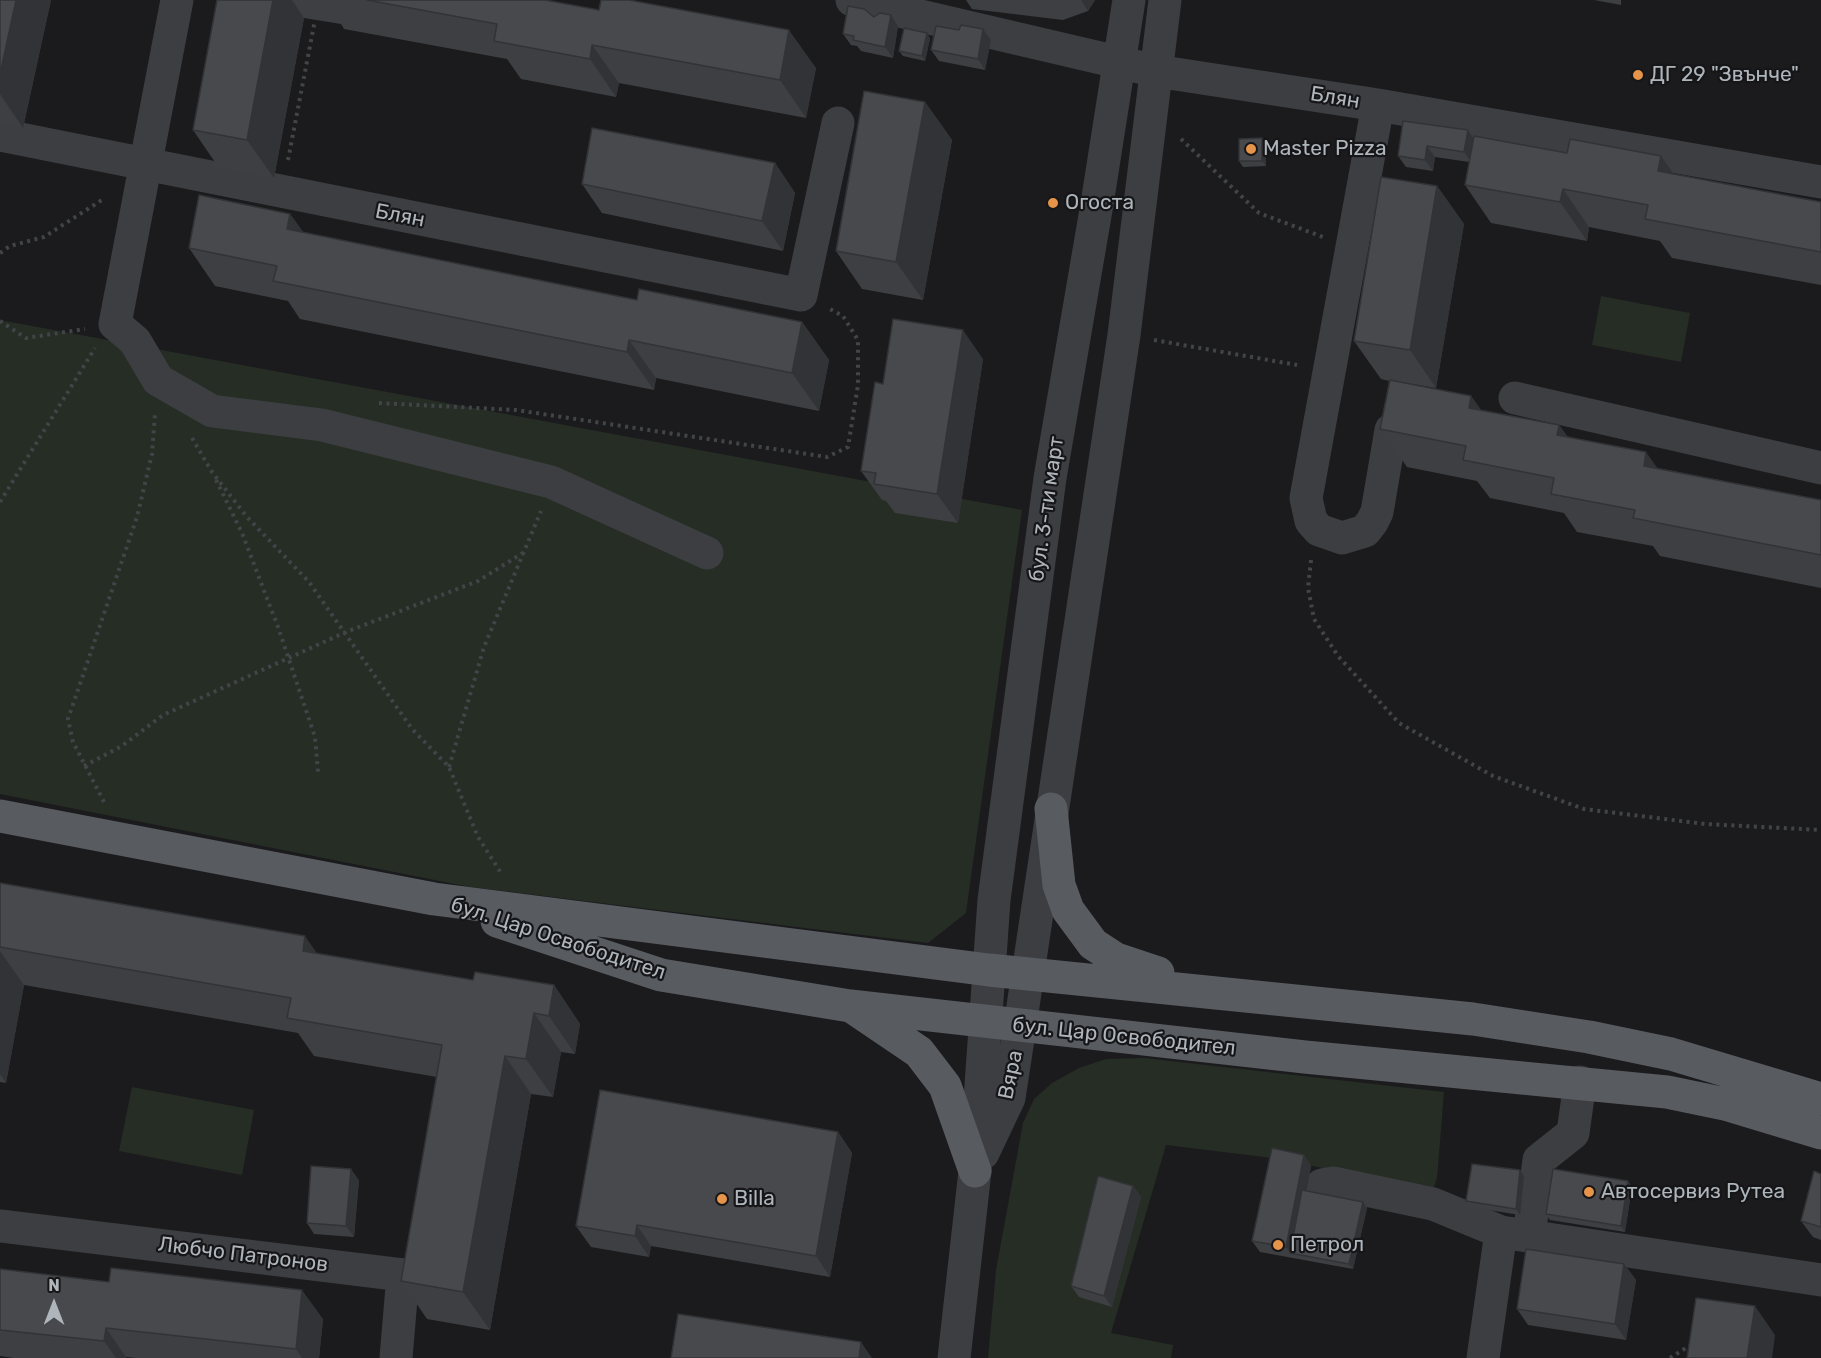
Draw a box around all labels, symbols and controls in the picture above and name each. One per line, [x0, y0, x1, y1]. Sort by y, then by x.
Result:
place label: ДГ 29 "Звънче" [1650, 62, 1799, 88]
marker: ДГ 29 "Звънче" [1631, 68, 1645, 82]
street label: Блян [1308, 82, 1362, 114]
place label: Master Pizza [1263, 136, 1387, 162]
marker: Master Pizza [1244, 142, 1258, 156]
place label: Огоста [1065, 190, 1134, 216]
marker: Огоста [1046, 196, 1060, 210]
street label: Блян [373, 199, 427, 233]
street label: бул. 3-ти март [1024, 435, 1070, 583]
street label: бул. Цар Освободител [447, 892, 669, 986]
street label: бул. Цар Освободител [1011, 1013, 1237, 1061]
street label: Вяра [994, 1048, 1028, 1102]
place label: Автосервиз Рутеа [1601, 1179, 1785, 1205]
marker: Автосервиз Рутеа [1582, 1185, 1596, 1199]
place label: Billa [734, 1186, 775, 1212]
marker: Billa [715, 1192, 729, 1206]
street label: Любчо Патронов [157, 1232, 329, 1278]
place label: Петрол [1290, 1232, 1364, 1258]
marker: Петрол [1271, 1238, 1285, 1252]
north arrow [24, 1274, 84, 1334]
text: N [48, 1276, 60, 1295]

